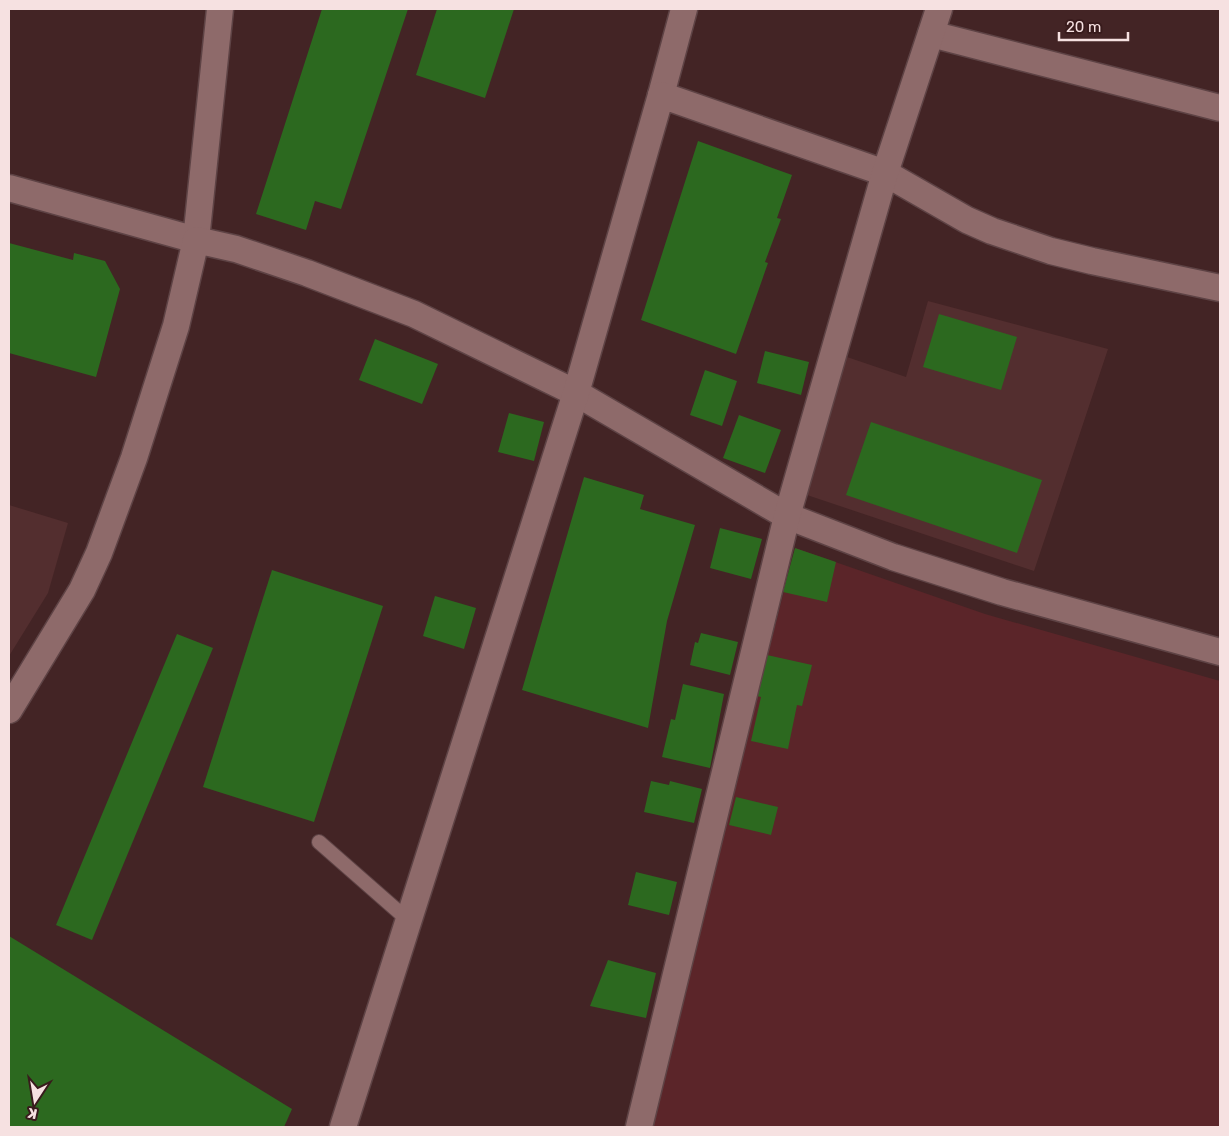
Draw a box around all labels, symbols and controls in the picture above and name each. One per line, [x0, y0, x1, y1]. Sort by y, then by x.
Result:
scale bar [1059, 10, 1128, 42]
text: 20 m [1066, 18, 1101, 36]
north arrow [10, 1076, 60, 1126]
text: K [25, 1104, 39, 1123]

